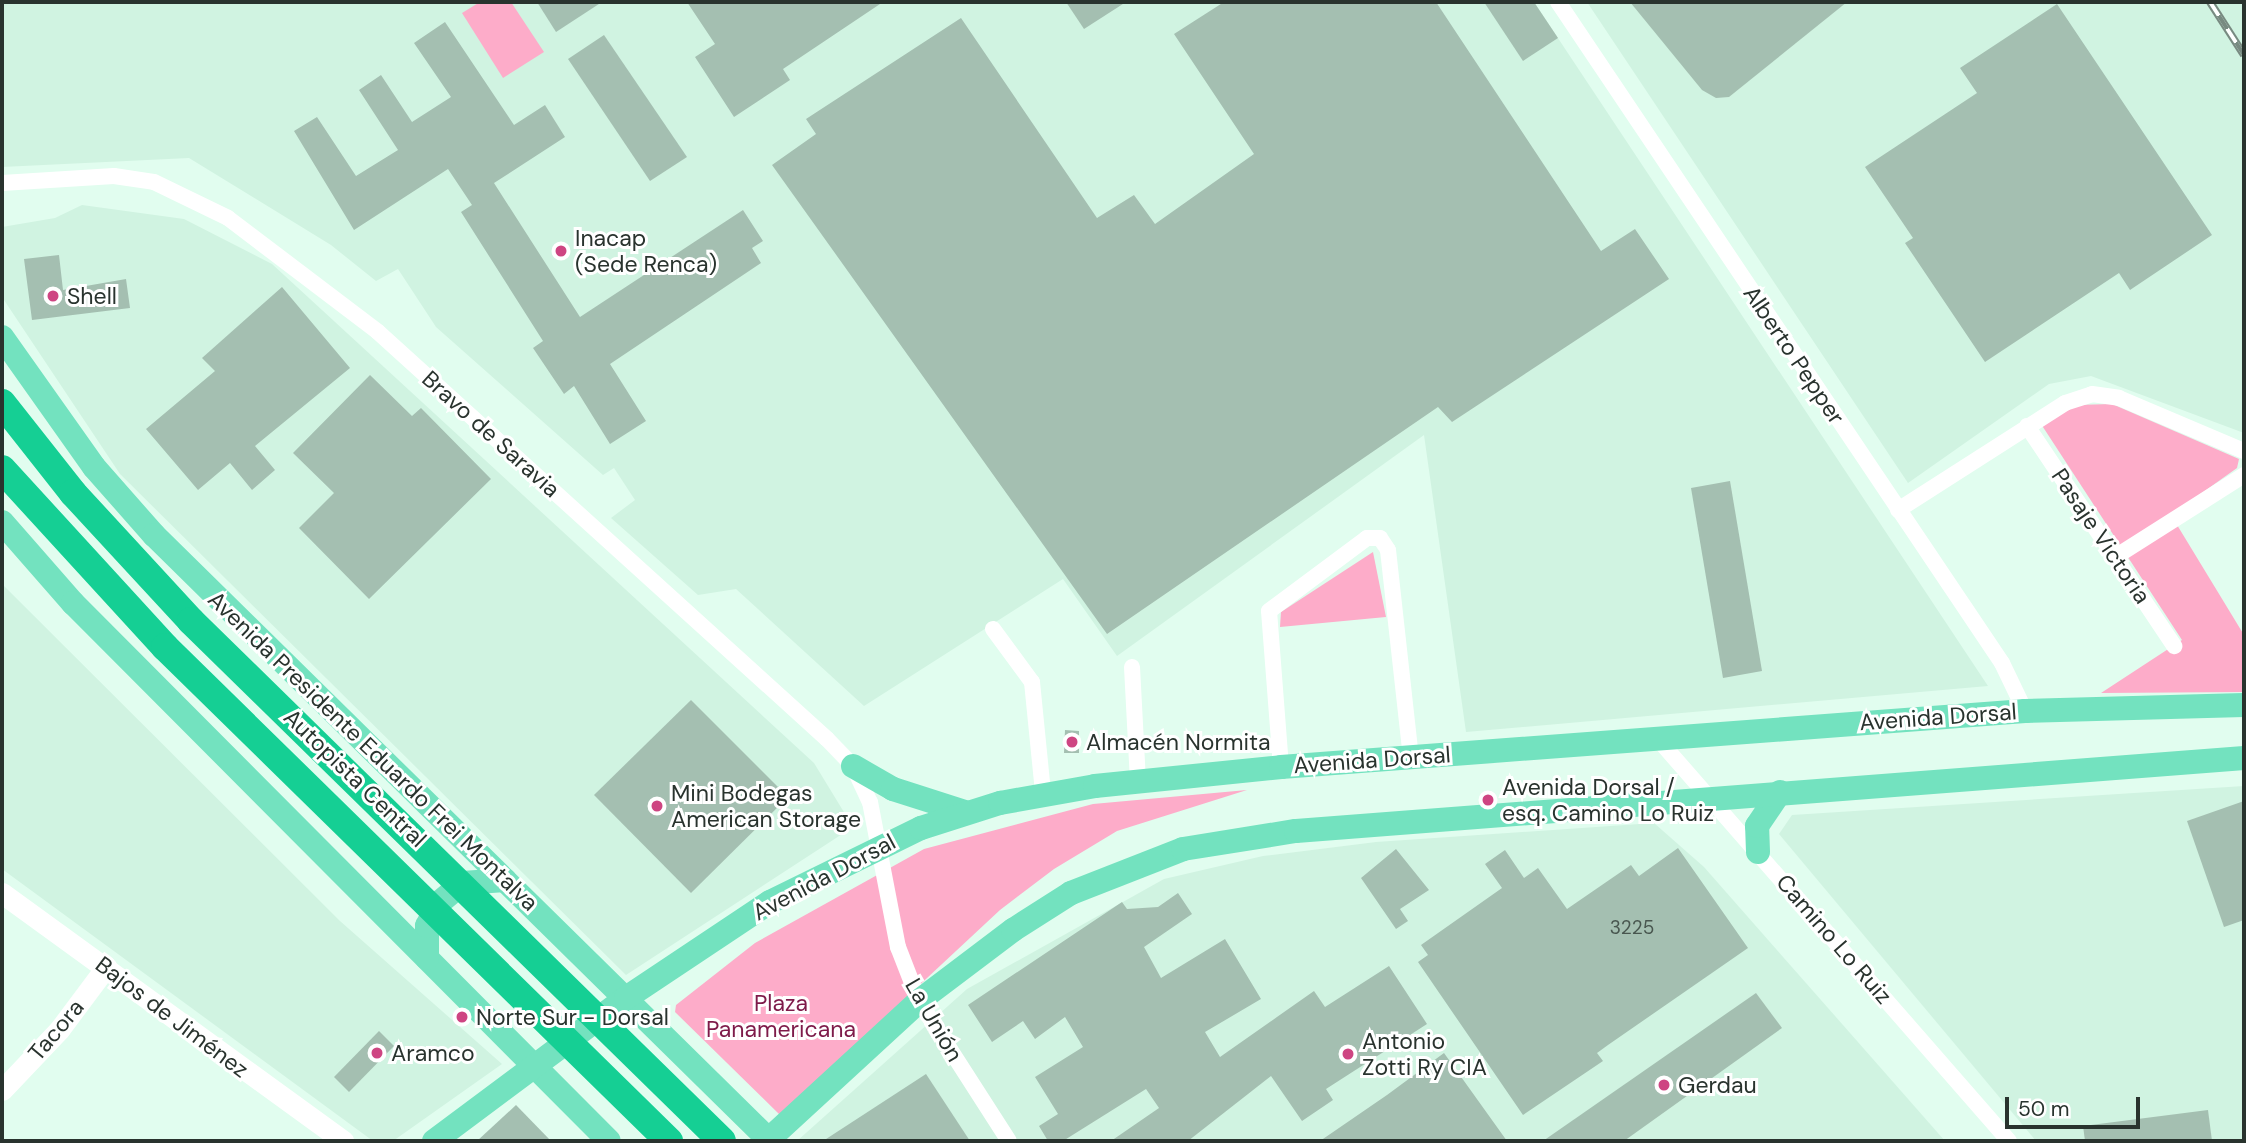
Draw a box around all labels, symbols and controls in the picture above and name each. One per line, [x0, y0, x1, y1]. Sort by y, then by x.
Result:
place label: Inacap (Sede Renca) [575, 224, 717, 278]
marker: Inacap (Sede Renca) [553, 243, 569, 259]
street label: Alberto Pepper [1738, 281, 1850, 429]
place label: Shell [67, 282, 117, 310]
marker: Shell [45, 288, 61, 304]
street label: Bravo de Saravia [416, 365, 566, 503]
street label: Pasaje Victoria [2046, 463, 2156, 609]
street label: Avenida Presidente Eduardo Frei Montalva [202, 585, 544, 917]
street label: Avenida Dorsal [1858, 698, 2018, 736]
street label: Autopista Central [278, 703, 432, 853]
place label: Almacén Normita [1086, 728, 1271, 756]
marker: Almacén Normita [1064, 734, 1080, 750]
street label: Avenida Dorsal [1292, 741, 1452, 779]
place label: Avenida Dorsal / esq. Camino Lo Ruiz [1502, 773, 1714, 827]
place label: Mini Bodegas American Storage [671, 779, 861, 833]
marker: Avenida Dorsal / esq. Camino Lo Ruiz [1480, 792, 1496, 808]
marker: Mini Bodegas American Storage [649, 798, 665, 814]
street label: Avenida Dorsal [748, 828, 900, 926]
street label: Camino Lo Ruiz [1770, 869, 1898, 1009]
house number: 3225 [1610, 917, 1654, 939]
street label: Bajos de Jiménez [90, 951, 254, 1083]
street label: La Unión [899, 974, 969, 1066]
park label: Plaza Panamericana [706, 989, 856, 1043]
street label: Tacora [22, 994, 90, 1066]
place label: Norte Sur - Dorsal [476, 1003, 669, 1031]
marker: Norte Sur - Dorsal [454, 1009, 470, 1025]
place label: Antonio Zotti Ry CIA [1362, 1027, 1487, 1081]
place label: Aramco [391, 1039, 475, 1067]
marker: Aramco [369, 1045, 385, 1061]
marker: Antonio Zotti Ry CIA [1340, 1046, 1356, 1062]
place label: Gerdau [1678, 1071, 1757, 1099]
marker: Gerdau [1656, 1077, 1672, 1093]
scale bar [2008, 1084, 2143, 1128]
text: 50 m [2018, 1095, 2069, 1123]

